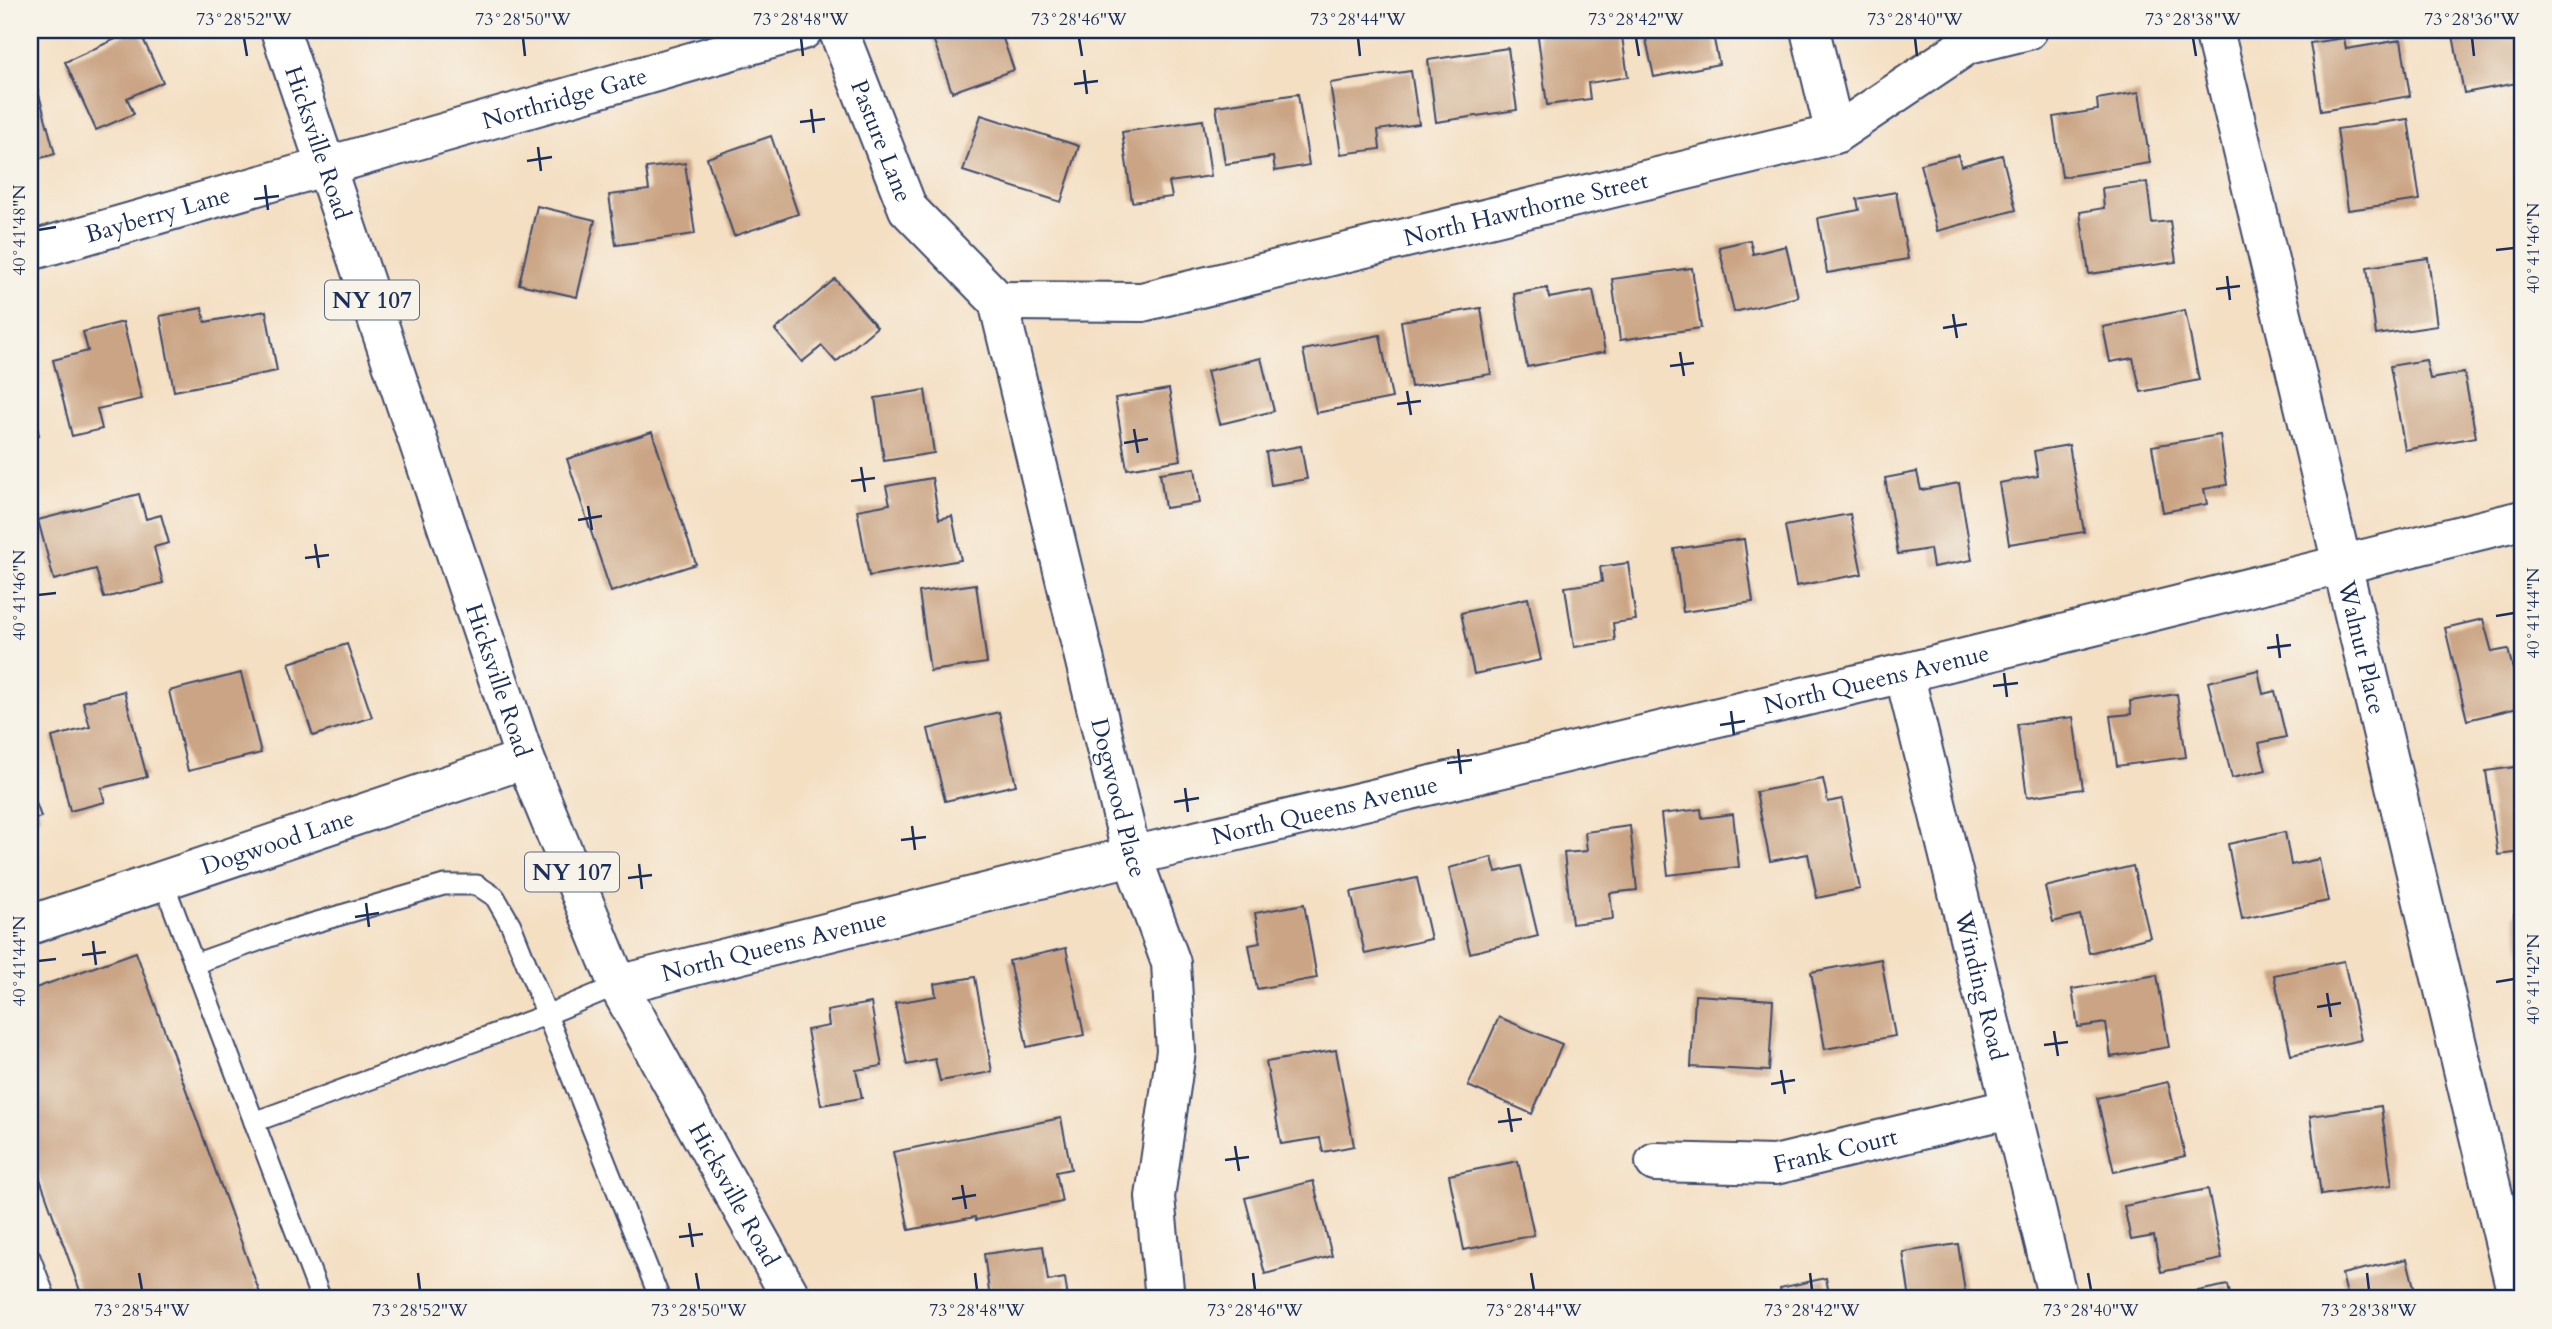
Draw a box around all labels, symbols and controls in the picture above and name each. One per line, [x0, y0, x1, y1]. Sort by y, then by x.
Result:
text: 73°28'52"W [196, 7, 292, 32]
text: 73°28'50"W [475, 7, 571, 32]
text: 73°28'48"W [753, 7, 849, 32]
text: 73°28'46"W [1031, 7, 1127, 32]
text: 73°28'44"W [1310, 7, 1406, 32]
text: 73°28'42"W [1588, 7, 1684, 32]
text: 73°28'40"W [1867, 7, 1963, 32]
text: 73°28'38"W [2145, 7, 2241, 32]
text: 73°28'36"W [2424, 7, 2520, 32]
street label: Northridge Gate [478, 59, 651, 138]
street label: Hicksville Road [276, 62, 359, 224]
street label: Pasture Lane [842, 75, 920, 207]
street label: North Hawthorne Street [1400, 164, 1652, 255]
street label: Bayberry Lane [82, 179, 234, 251]
text: 40°41'48"N [7, 184, 32, 276]
text: 40°41'46"N [2521, 202, 2546, 294]
road number: NY 107 [325, 280, 419, 320]
text: 40°41'46"N [7, 549, 32, 641]
text: 40°41'44"N [2521, 567, 2546, 659]
street label: Walnut Place [2329, 577, 2393, 718]
street label: Hicksville Road [457, 599, 539, 762]
street label: North Queens Avenue [1760, 637, 1993, 723]
street label: Dogwood Place [1082, 715, 1154, 882]
street label: North Queens Avenue [1209, 768, 1441, 854]
street label: Dogwood Lane [197, 801, 359, 884]
road number: NY 107 [525, 852, 619, 892]
street label: North Queens Avenue [658, 902, 890, 990]
street label: Winding Road [1946, 907, 2015, 1064]
text: 40°41'44"N [7, 915, 32, 1007]
text: 40°41'42"N [2521, 933, 2546, 1025]
street label: Hicksville Road [680, 1117, 787, 1273]
street label: Frank Court [1770, 1120, 1901, 1182]
text: 73°28'54"W [94, 1298, 190, 1323]
text: 73°28'52"W [372, 1298, 468, 1323]
text: 73°28'50"W [651, 1298, 747, 1323]
text: 73°28'48"W [929, 1298, 1025, 1323]
text: 73°28'46"W [1207, 1298, 1303, 1323]
text: 73°28'44"W [1486, 1298, 1582, 1323]
text: 73°28'42"W [1764, 1298, 1860, 1323]
text: 73°28'40"W [2043, 1298, 2139, 1323]
text: 73°28'38"W [2321, 1298, 2417, 1323]

